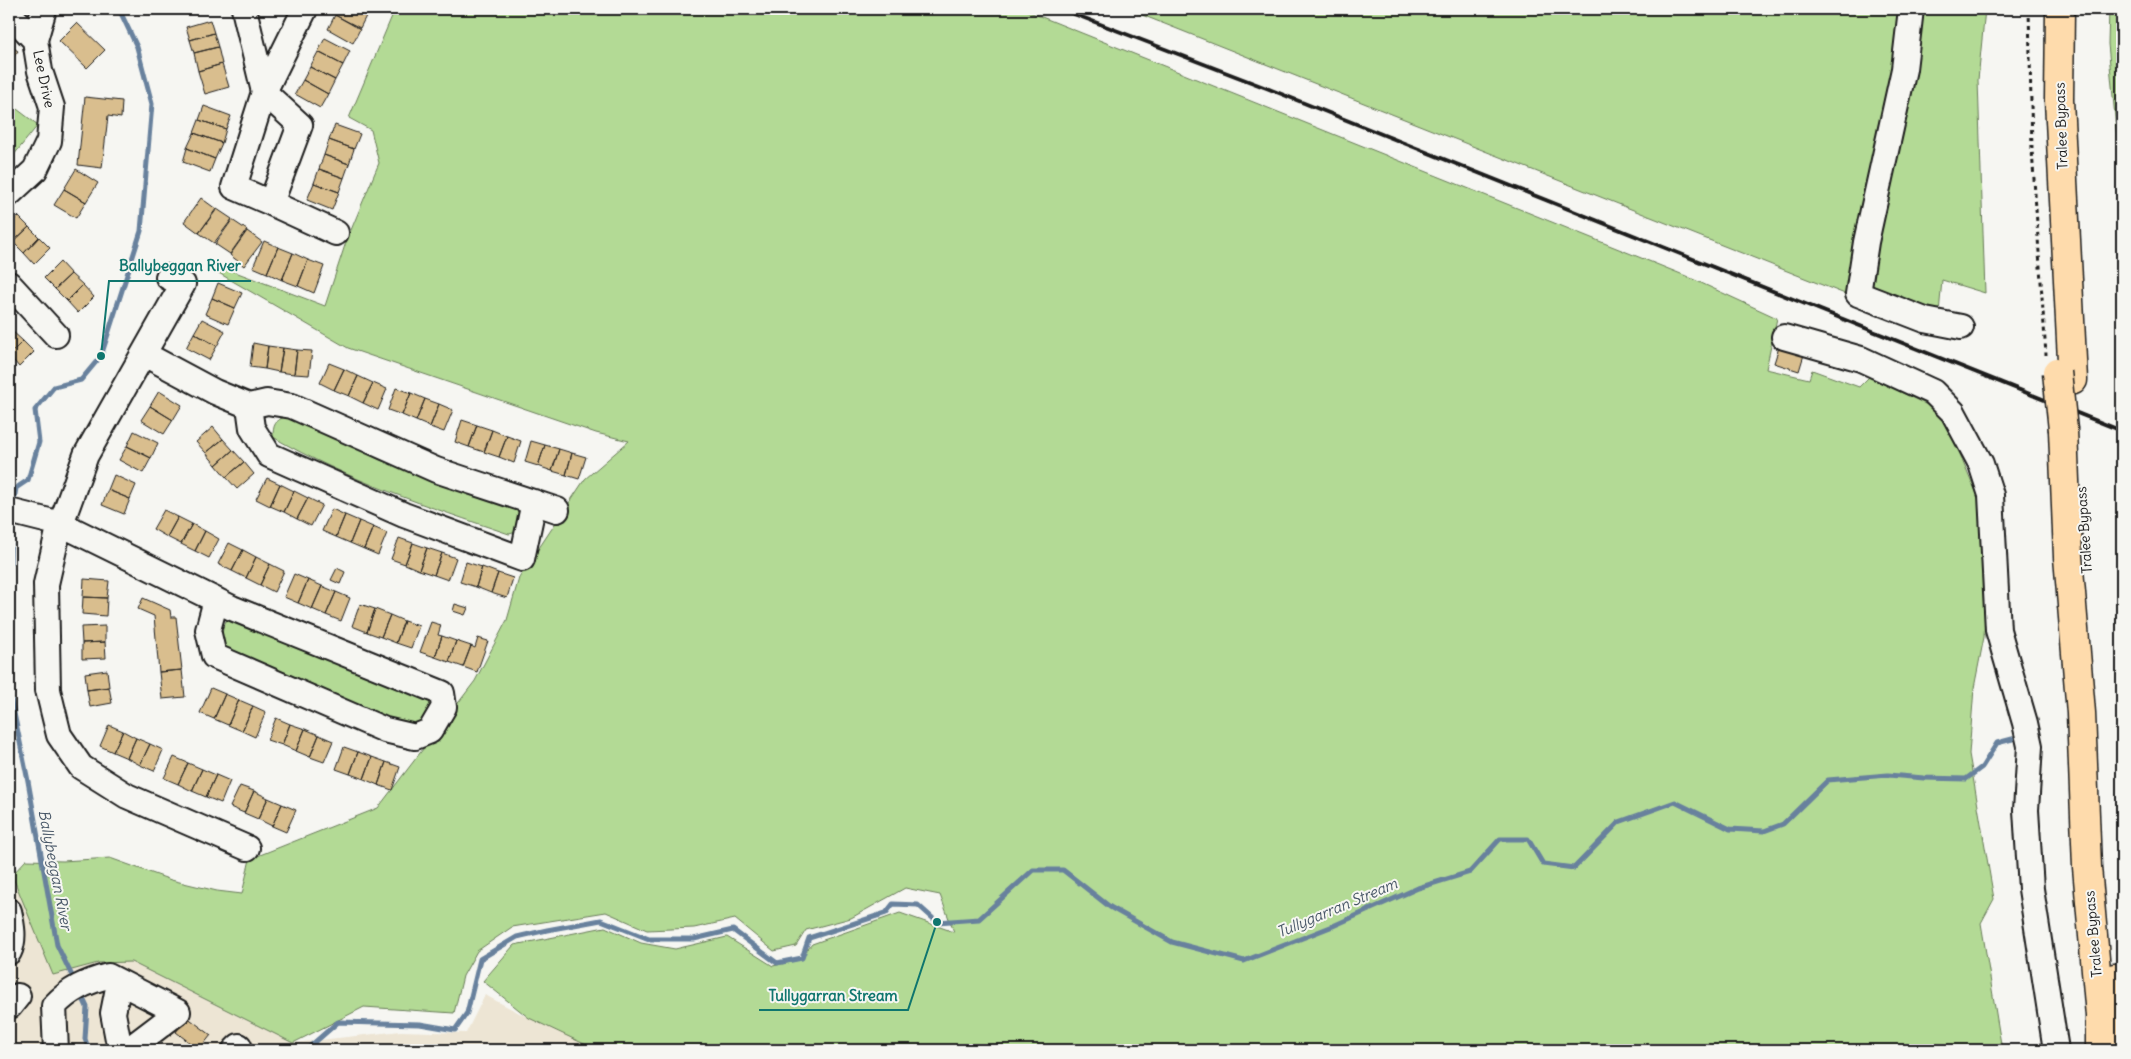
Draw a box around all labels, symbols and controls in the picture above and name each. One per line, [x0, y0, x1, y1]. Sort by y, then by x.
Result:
street label: Lee Drive [29, 48, 59, 110]
street label: Tralee Bypass [2050, 82, 2072, 170]
callout: Ballybeggan River [109, 251, 251, 281]
text: Ballybeggan River [119, 256, 242, 276]
street label: Tralee Bypass [2072, 486, 2096, 574]
water label: Ballybeggan River [35, 808, 77, 933]
water label: Tullygarran Stream [1274, 873, 1401, 942]
street label: Tralee Bypass [2080, 890, 2106, 978]
callout: Tullygarran Stream [759, 980, 908, 1010]
text: Tullygarran Stream [768, 986, 898, 1006]

